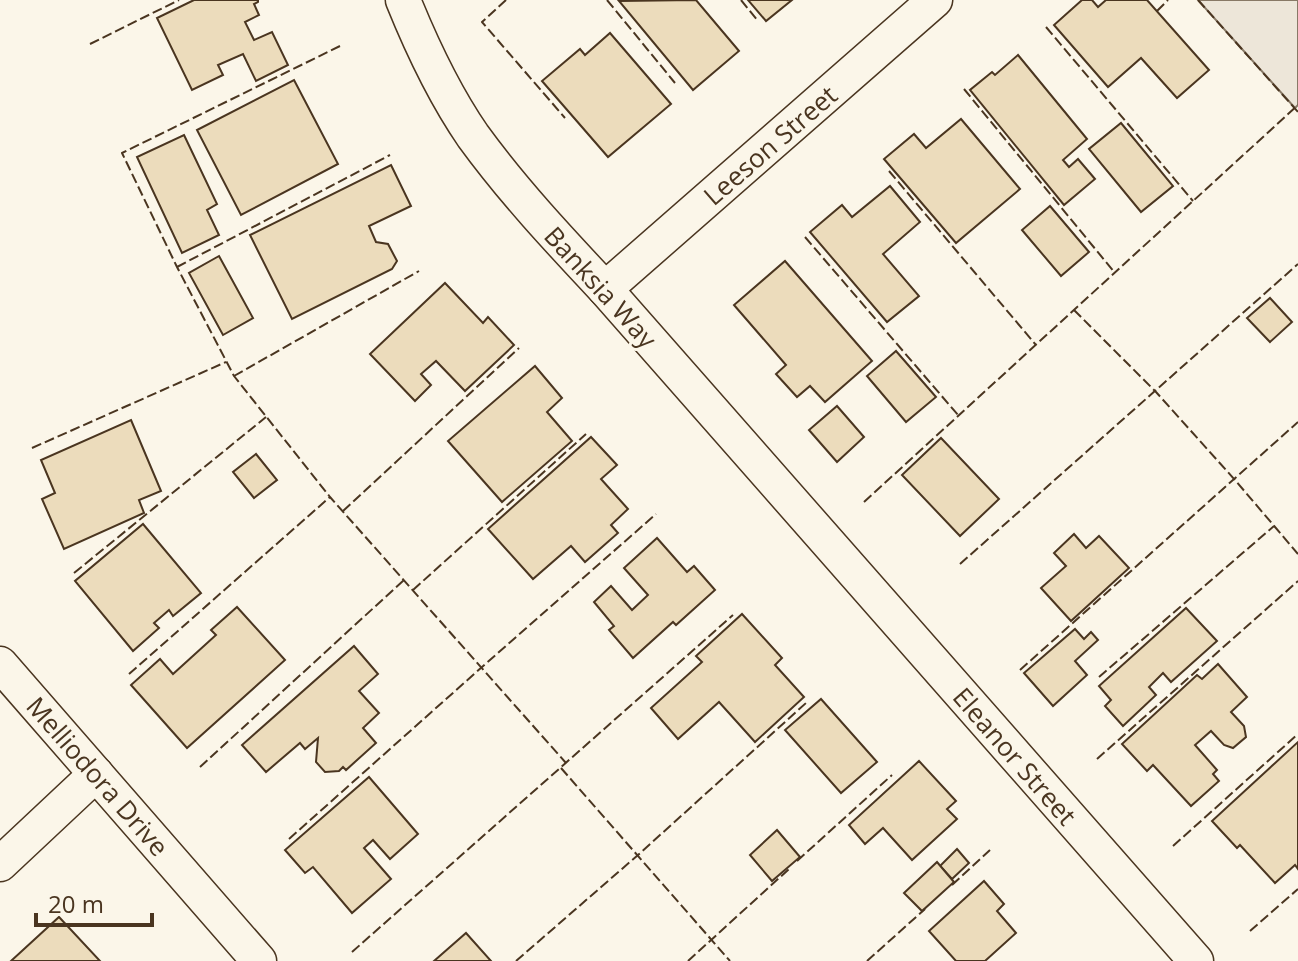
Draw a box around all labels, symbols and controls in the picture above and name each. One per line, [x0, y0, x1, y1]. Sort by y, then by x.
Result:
street label: Leeson Street [696, 77, 844, 213]
street label: Banksia Way [537, 218, 666, 356]
street label: Eleanor Street [945, 679, 1085, 833]
street label: Melliodora Drive [19, 689, 177, 863]
scale bar [36, 877, 152, 927]
text: 20 m [48, 887, 104, 920]

